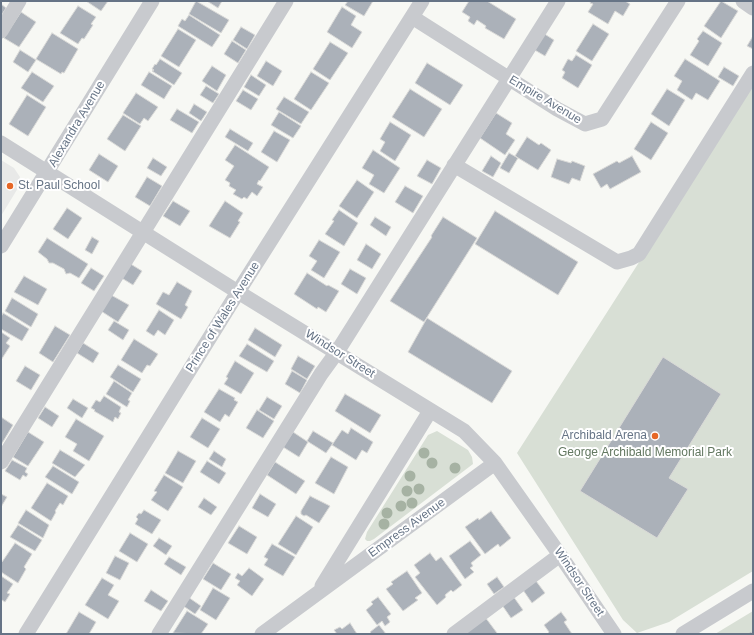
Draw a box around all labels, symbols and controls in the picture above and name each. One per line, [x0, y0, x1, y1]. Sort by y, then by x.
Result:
street label: Empire Avenue [506, 73, 584, 127]
street label: Alexandra Avenue [46, 78, 108, 170]
place label: St. Paul School [18, 179, 100, 193]
marker: St. Paul School [5, 181, 15, 191]
street label: Prince of Wales Avenue [183, 259, 263, 375]
street label: Windsor Street [303, 327, 377, 381]
place label: Archibald Arena [562, 429, 647, 443]
marker: Archibald Arena [650, 431, 660, 441]
park label: George Archibald Memorial Park [558, 446, 732, 460]
street label: Empress Avenue [366, 495, 448, 561]
street label: Windsor Street [551, 545, 607, 619]

